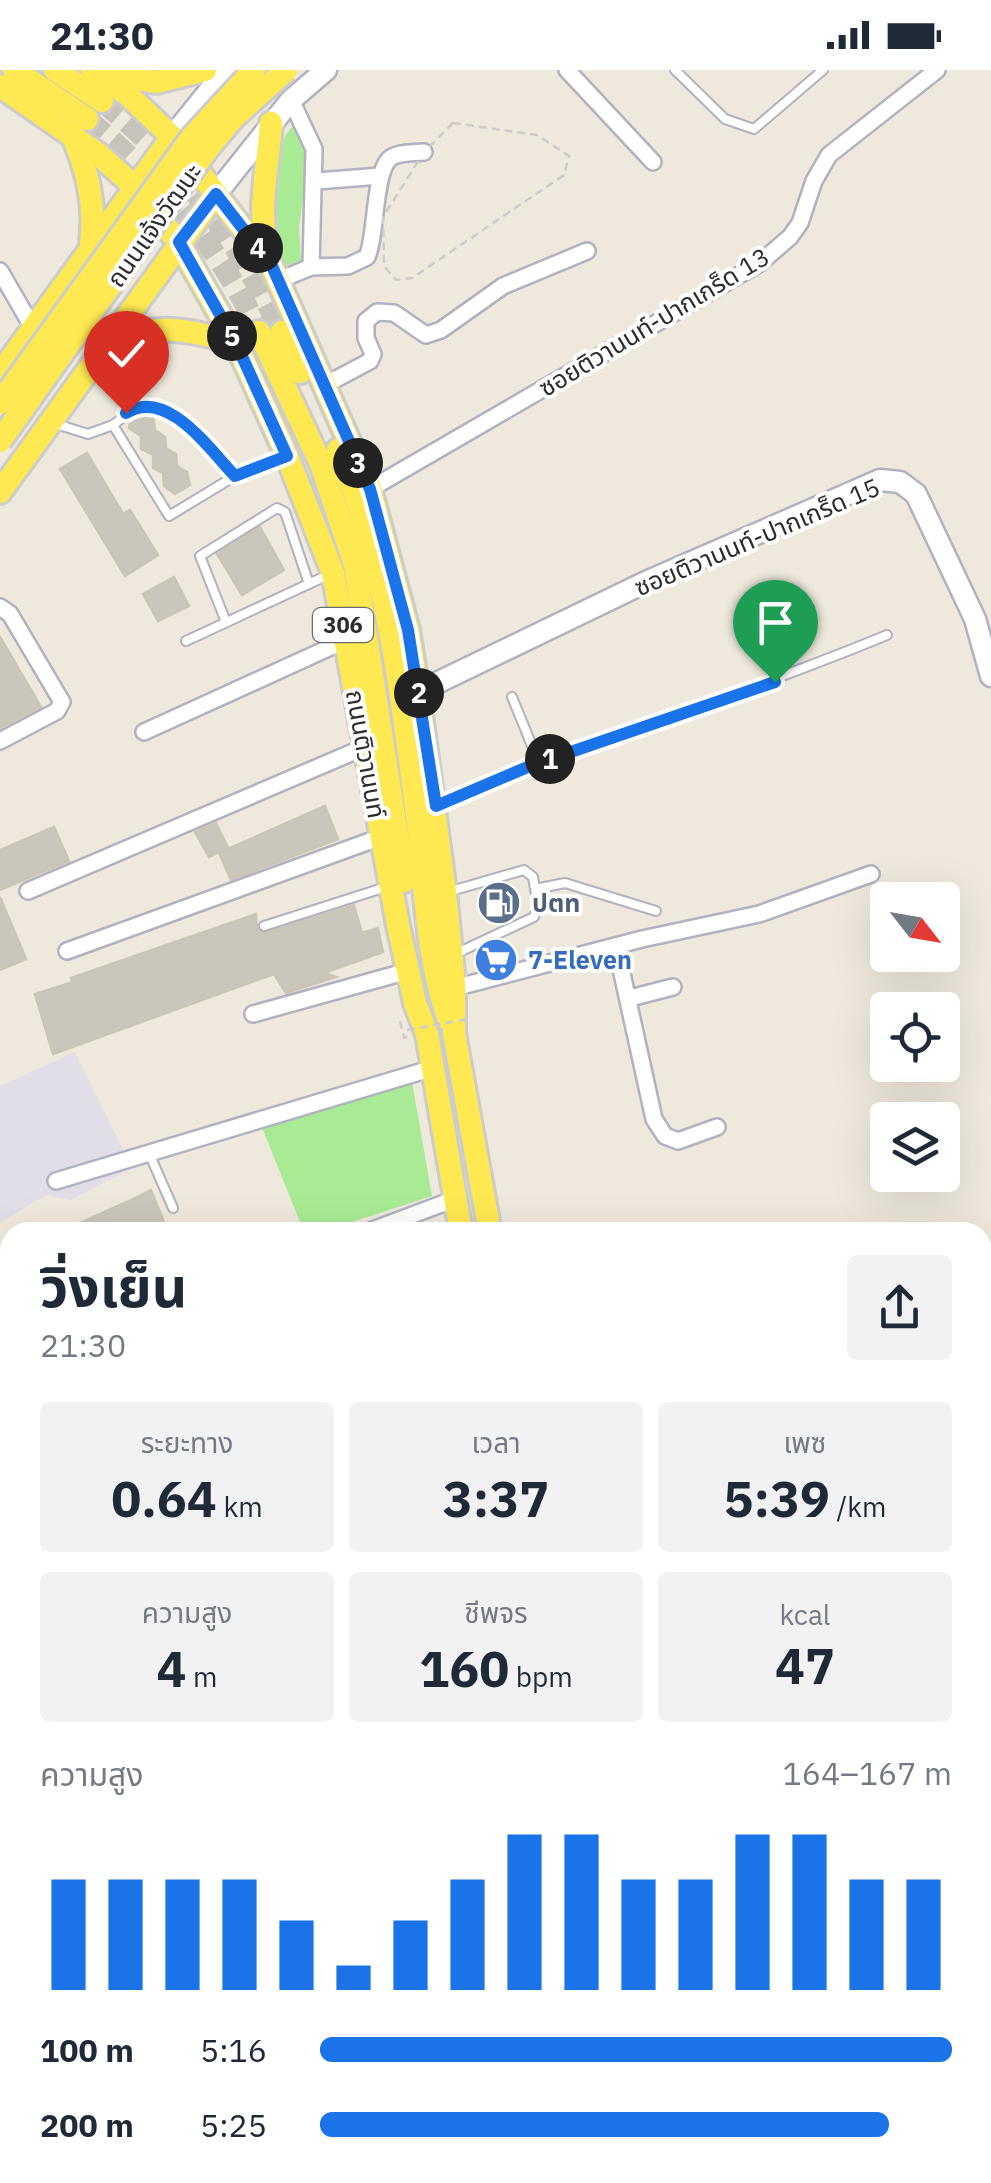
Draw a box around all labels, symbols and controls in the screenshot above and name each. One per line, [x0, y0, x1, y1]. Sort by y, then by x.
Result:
text: 21:30 [50, 11, 154, 60]
street label: ถนนแจ้งวัฒนะ [99, 156, 209, 293]
pin: 4 [233, 223, 283, 273]
text: 4 [250, 229, 266, 266]
street label: ซอยติวานนท์-ปากเกร็ด 13 [532, 240, 775, 404]
pin [84, 311, 169, 414]
pin: 5 [207, 311, 257, 361]
text: 5 [224, 317, 240, 354]
icon: check [99, 326, 154, 381]
pin: 3 [333, 438, 383, 488]
text: 3 [350, 444, 366, 481]
street label: ซอยติวานนท์-ปากเกร็ด 15 [629, 470, 885, 603]
pin [733, 580, 818, 683]
icon: arrive [748, 595, 803, 650]
road number: 306 [313, 608, 373, 642]
pin: 2 [394, 668, 444, 718]
text: 2 [411, 674, 427, 711]
street label: ถนนติวานนท์ [339, 687, 394, 821]
pin: 1 [525, 734, 575, 784]
text: 1 [542, 740, 558, 777]
fuel station icon: ปตท [476, 880, 522, 926]
north arrow [870, 882, 960, 972]
map controls [870, 882, 960, 1192]
place label: ปตท [532, 886, 580, 919]
supermarket icon: 7-Eleven [473, 937, 519, 983]
place label: 7-Eleven [528, 943, 632, 976]
button: locate [870, 992, 960, 1082]
button: layers [870, 1102, 960, 1192]
text: วิ่งเย็น [40, 1251, 187, 1322]
button: share [847, 1255, 952, 1360]
text: 21:30 [40, 1324, 126, 1366]
text: ระยะทาง [141, 1424, 233, 1461]
text: เวลา [471, 1424, 521, 1461]
text: เพซ [784, 1424, 826, 1461]
text: 0.64 [111, 1466, 217, 1531]
text: 3:37 [443, 1466, 549, 1531]
text: 5:39 [723, 1466, 830, 1531]
text: km [217, 1488, 263, 1525]
text: /km [830, 1488, 887, 1525]
text: ความสูง [142, 1594, 232, 1631]
text: ชีพจร [464, 1594, 528, 1631]
text: kcal [780, 1596, 830, 1633]
text: 47 [775, 1633, 835, 1698]
text: 4 [156, 1636, 186, 1701]
text: 160 [419, 1636, 509, 1701]
text: m [186, 1658, 218, 1695]
text: bpm [509, 1658, 573, 1695]
text: 164–167 m [782, 1752, 952, 1794]
text: ความสูง [40, 1753, 144, 1795]
text: 100 m [40, 2029, 134, 2071]
text: 5:16 [200, 2029, 267, 2071]
text: 200 m [40, 2104, 134, 2146]
text: 5:25 [200, 2104, 267, 2146]

